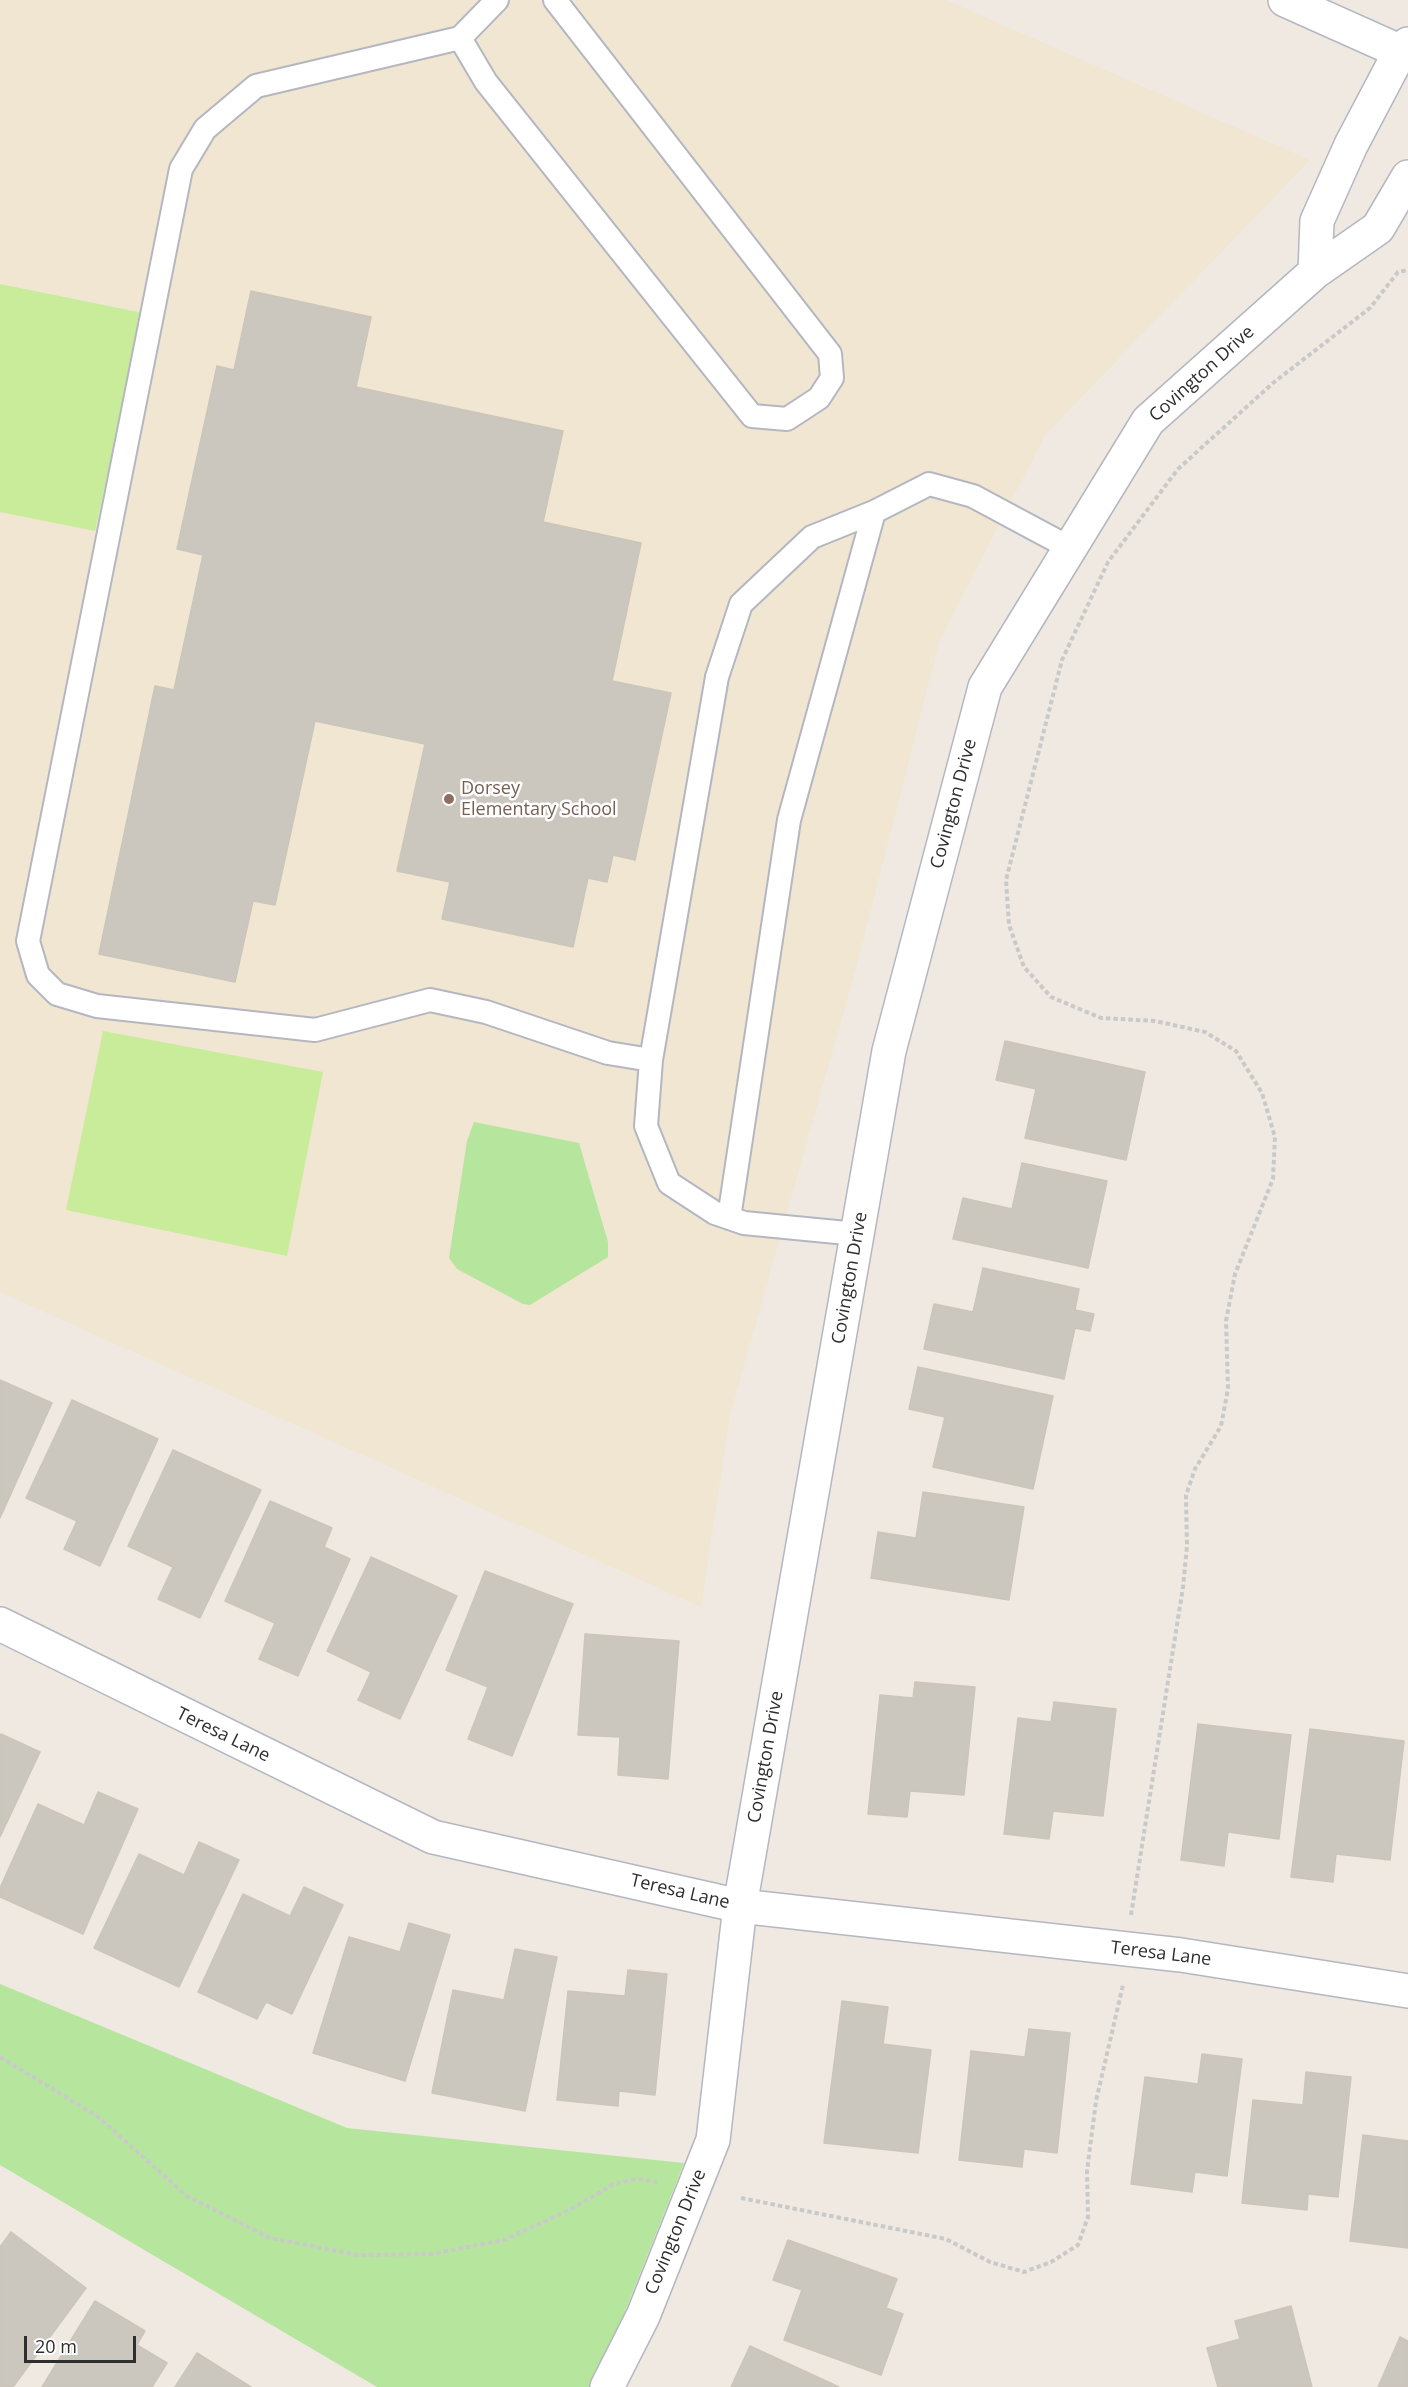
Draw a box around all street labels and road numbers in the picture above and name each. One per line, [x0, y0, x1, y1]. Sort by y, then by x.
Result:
street label: Covington Drive [1145, 321, 1259, 427]
street label: Covington Drive [926, 737, 982, 871]
street label: Covington Drive [828, 1210, 872, 1346]
street label: Covington Drive [744, 1689, 788, 1825]
street label: Teresa Lane [173, 1703, 273, 1767]
street label: Teresa Lane [628, 1870, 732, 1914]
street label: Teresa Lane [1109, 1937, 1213, 1971]
street label: Covington Drive [641, 2166, 711, 2298]

